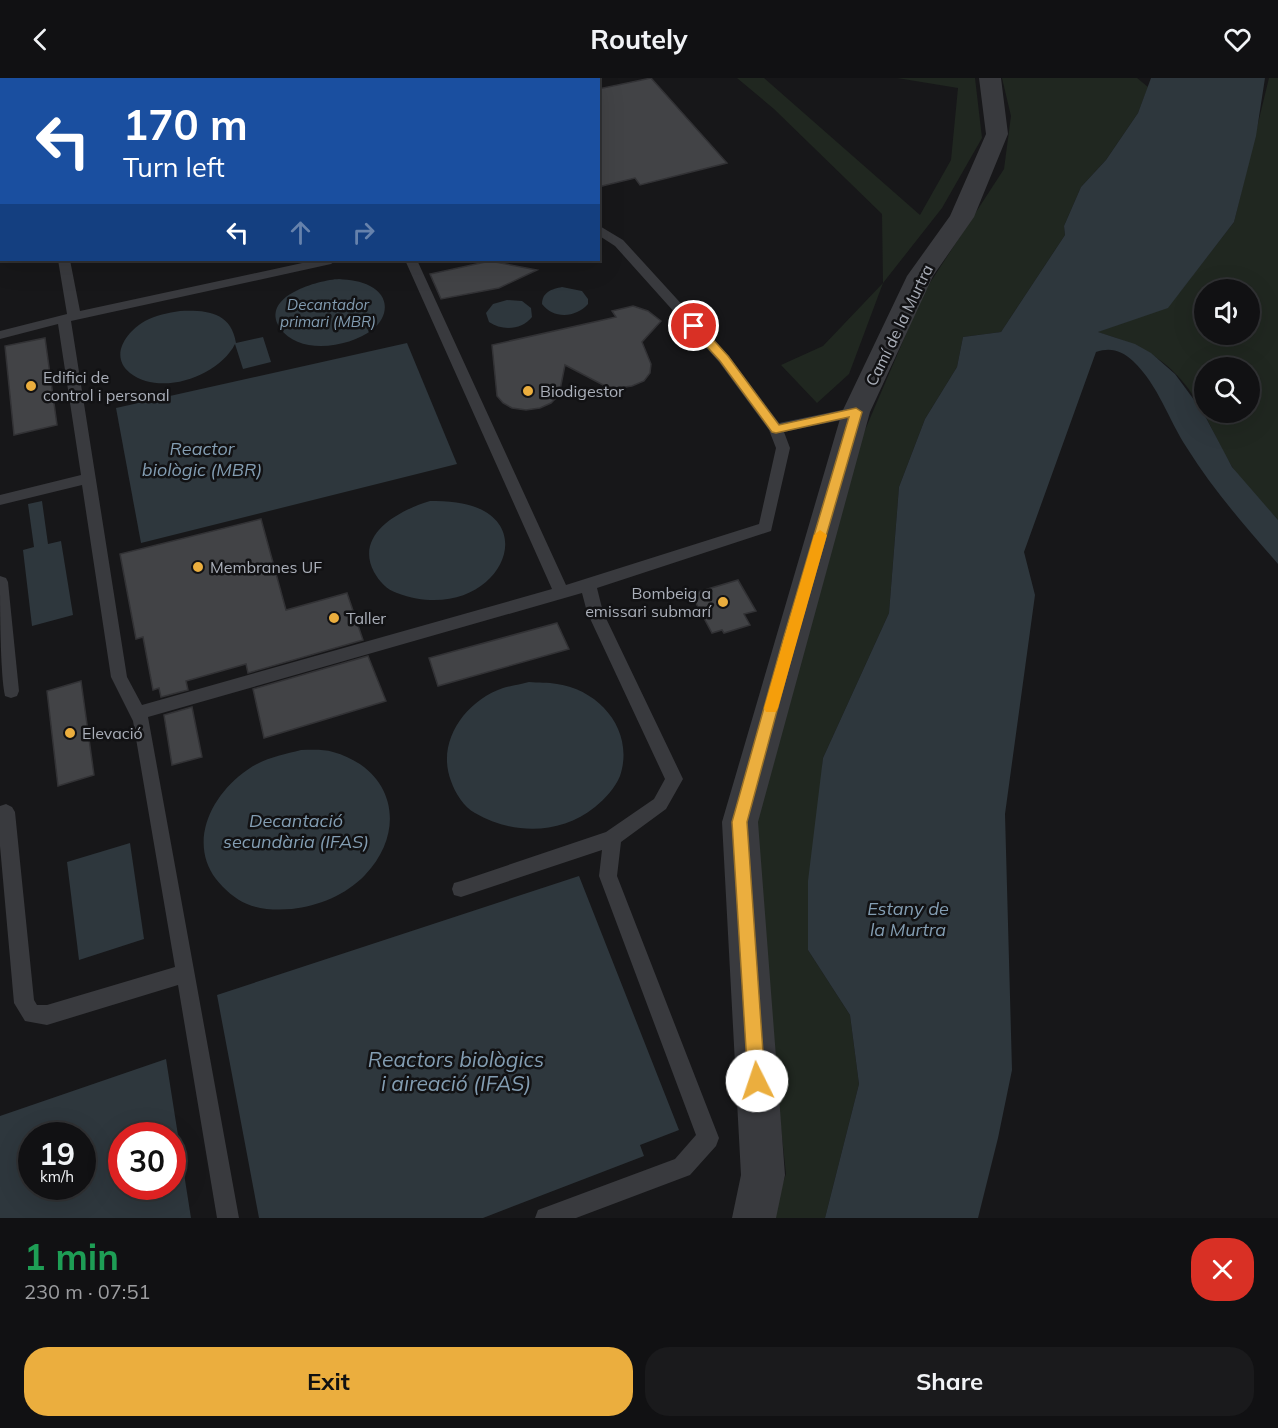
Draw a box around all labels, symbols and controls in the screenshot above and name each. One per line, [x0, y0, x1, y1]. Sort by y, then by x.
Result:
text: Routely [590, 22, 688, 56]
icon: back [24, 23, 57, 56]
icon: heart [1221, 23, 1254, 56]
text: 170 m [123, 98, 248, 151]
icon: left [24, 102, 102, 180]
text: Turn left [123, 150, 225, 184]
icon: left [221, 216, 254, 249]
icon: ahead [284, 216, 317, 249]
icon: right [347, 216, 380, 249]
street label: Camí de la Murtra [861, 261, 937, 389]
map controls [1194, 279, 1260, 423]
button: sound [1194, 279, 1260, 345]
water label: Decantador primari (MBR) [280, 295, 376, 331]
pin [668, 300, 719, 351]
icon: arrive [677, 309, 710, 342]
button: search [1194, 357, 1260, 423]
place label: Edifici de control i personal [43, 367, 170, 405]
marker: Edifici de control i personal [24, 379, 38, 393]
place label: Biodigestor [540, 381, 624, 401]
marker: Biodigestor [521, 384, 535, 398]
water label: Reactor biològic (MBR) [142, 437, 262, 481]
place label: Membranes UF [210, 557, 322, 577]
marker: Membranes UF [191, 560, 205, 574]
place label: Bombeig a emissari submarí [585, 583, 712, 621]
marker: Bombeig a emissari submarí [716, 595, 730, 609]
place label: Taller [346, 608, 386, 628]
marker: Taller [327, 611, 341, 625]
place label: Elevació [82, 723, 143, 743]
marker: Elevació [63, 726, 77, 740]
water label: Decantació secundària (IFAS) [223, 809, 369, 853]
water label: Estany de la Murtra [867, 897, 949, 941]
water label: Reactors biològics i aireació (IFAS) [368, 1046, 544, 1096]
position arrow [725, 1049, 789, 1113]
speed limit sign: 30 [108, 1122, 186, 1200]
text: 19 [39, 1135, 75, 1173]
text: km/h [40, 1167, 74, 1186]
text: 1 min [24, 1234, 119, 1279]
button: close [1191, 1238, 1254, 1301]
text: 230 m · 07:51 [24, 1279, 150, 1304]
button: Exit [24, 1347, 633, 1416]
button: Share [645, 1347, 1254, 1416]

